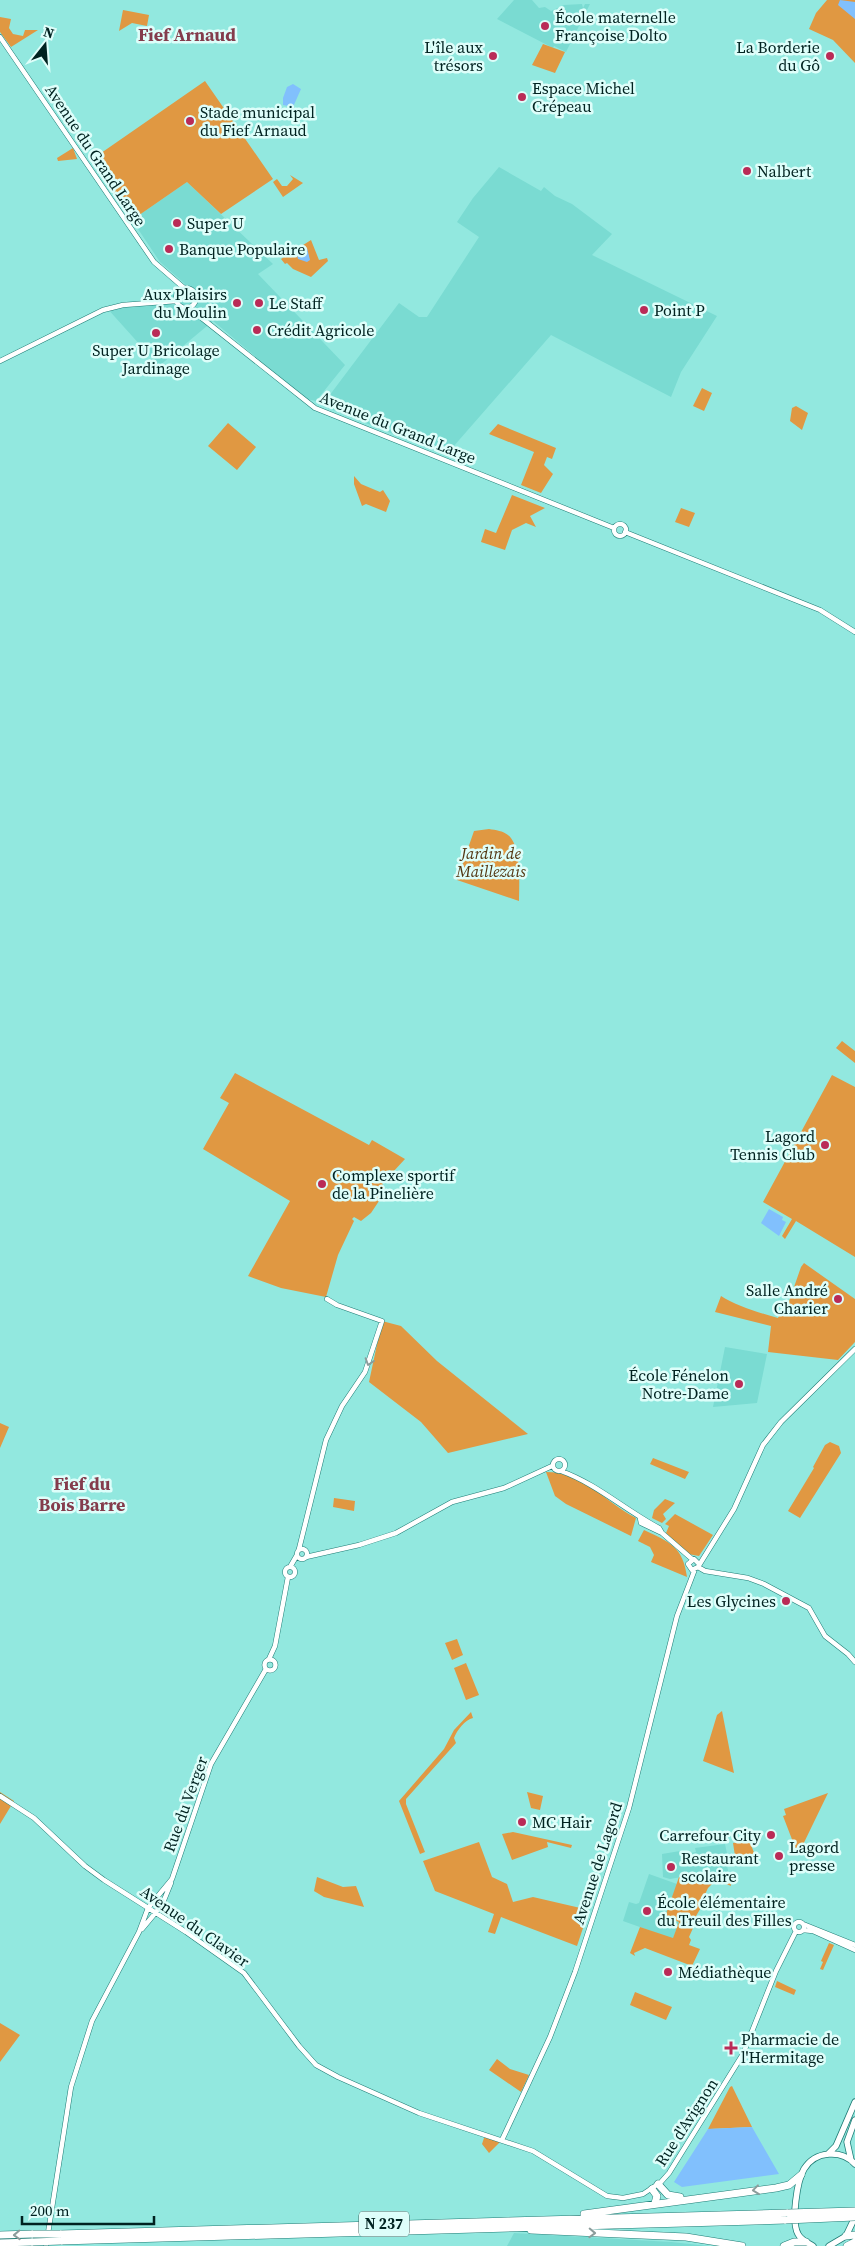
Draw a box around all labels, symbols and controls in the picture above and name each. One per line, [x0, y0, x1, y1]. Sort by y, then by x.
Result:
place label: École maternelle Françoise Dolto [555, 6, 676, 46]
north arrow [20, 20, 70, 70]
marker: École maternelle Françoise Dolto [539, 20, 551, 32]
text: N [41, 22, 57, 44]
district label: Fief Arnaud [138, 22, 236, 47]
place label: L'île aux trésors [424, 36, 484, 76]
place label: La Borderie du Gô [736, 36, 820, 76]
marker: L'île aux trésors [487, 50, 499, 62]
marker: La Borderie du Gô [824, 50, 836, 62]
place label: Espace Michel Crépeau [532, 77, 635, 117]
street label: Avenue du Grand Large [40, 80, 152, 230]
marker: Espace Michel Crépeau [516, 91, 528, 103]
place label: Stade municipal du Fief Arnaud [200, 101, 315, 141]
marker: Stade municipal du Fief Arnaud [184, 115, 196, 127]
place label: Nalbert [757, 160, 812, 182]
marker: Nalbert [741, 165, 753, 177]
place label: Super U [187, 212, 244, 234]
marker: Super U [171, 217, 183, 229]
place label: Banque Populaire [179, 238, 305, 260]
marker: Banque Populaire [163, 243, 175, 255]
place label: Aux Plaisirs du Moulin [143, 283, 227, 323]
place label: Le Staff [269, 292, 324, 314]
marker: Aux Plaisirs du Moulin [231, 297, 243, 309]
marker: Le Staff [253, 297, 265, 309]
place label: Point P [654, 299, 705, 321]
marker: Point P [638, 304, 650, 316]
place label: Crédit Agricole [267, 319, 374, 341]
marker: Crédit Agricole [251, 324, 263, 336]
marker: Super U Bricolage Jardinage [150, 327, 162, 339]
place label: Super U Bricolage Jardinage [92, 339, 220, 379]
street label: Avenue du Grand Large [317, 386, 479, 468]
park label: Jardin de Maillezais [455, 842, 526, 882]
place label: Lagord Tennis Club [730, 1125, 815, 1165]
marker: Lagord Tennis Club [819, 1139, 831, 1151]
place label: Complexe sportif de la Pinelière [332, 1164, 456, 1204]
marker: Complexe sportif de la Pinelière [316, 1178, 328, 1190]
place label: Salle André Charier [746, 1279, 828, 1319]
marker: Salle André Charier [832, 1293, 844, 1305]
one-way arrow [365, 1357, 375, 1365]
place label: École Fénelon Notre-Dame [629, 1364, 729, 1404]
marker: École Fénelon Notre-Dame [733, 1378, 745, 1390]
district label: Fief du Bois Barre [39, 1471, 125, 1517]
place label: Les Glycines [687, 1590, 776, 1612]
marker: Les Glycines [780, 1595, 792, 1607]
street label: Rue du Verger [158, 1753, 213, 1855]
street label: Avenue de Lagord [567, 1799, 627, 1927]
place label: MC Hair [532, 1811, 592, 1833]
marker: MC Hair [516, 1816, 528, 1828]
place label: Carrefour City [659, 1824, 762, 1846]
marker: Carrefour City [765, 1829, 777, 1841]
place label: Lagord presse [789, 1836, 839, 1876]
place label: Restaurant scolaire [681, 1847, 759, 1887]
marker: Lagord presse [773, 1850, 785, 1862]
marker: Restaurant scolaire [665, 1861, 677, 1873]
street label: Avenue du Clavier [136, 1880, 254, 1972]
place label: École élémentaire du Treuil des Filles [657, 1891, 792, 1931]
marker: École élémentaire du Treuil des Filles [641, 1905, 653, 1917]
place label: Médiathèque [678, 1961, 771, 1983]
marker: Médiathèque [662, 1966, 674, 1978]
place label: Pharmacie de l'Hermitage [741, 2028, 839, 2068]
marker: Pharmacie de l'Hermitage [725, 2042, 737, 2054]
street label: Rue d'Avignon [649, 2074, 723, 2170]
one-way arrow [752, 2184, 760, 2195]
scale bar [22, 2194, 155, 2226]
text: 200 m [30, 2200, 70, 2221]
road number: N 237 [359, 2212, 409, 2236]
one-way arrow [588, 2228, 596, 2238]
one-way arrow [12, 2230, 20, 2240]

